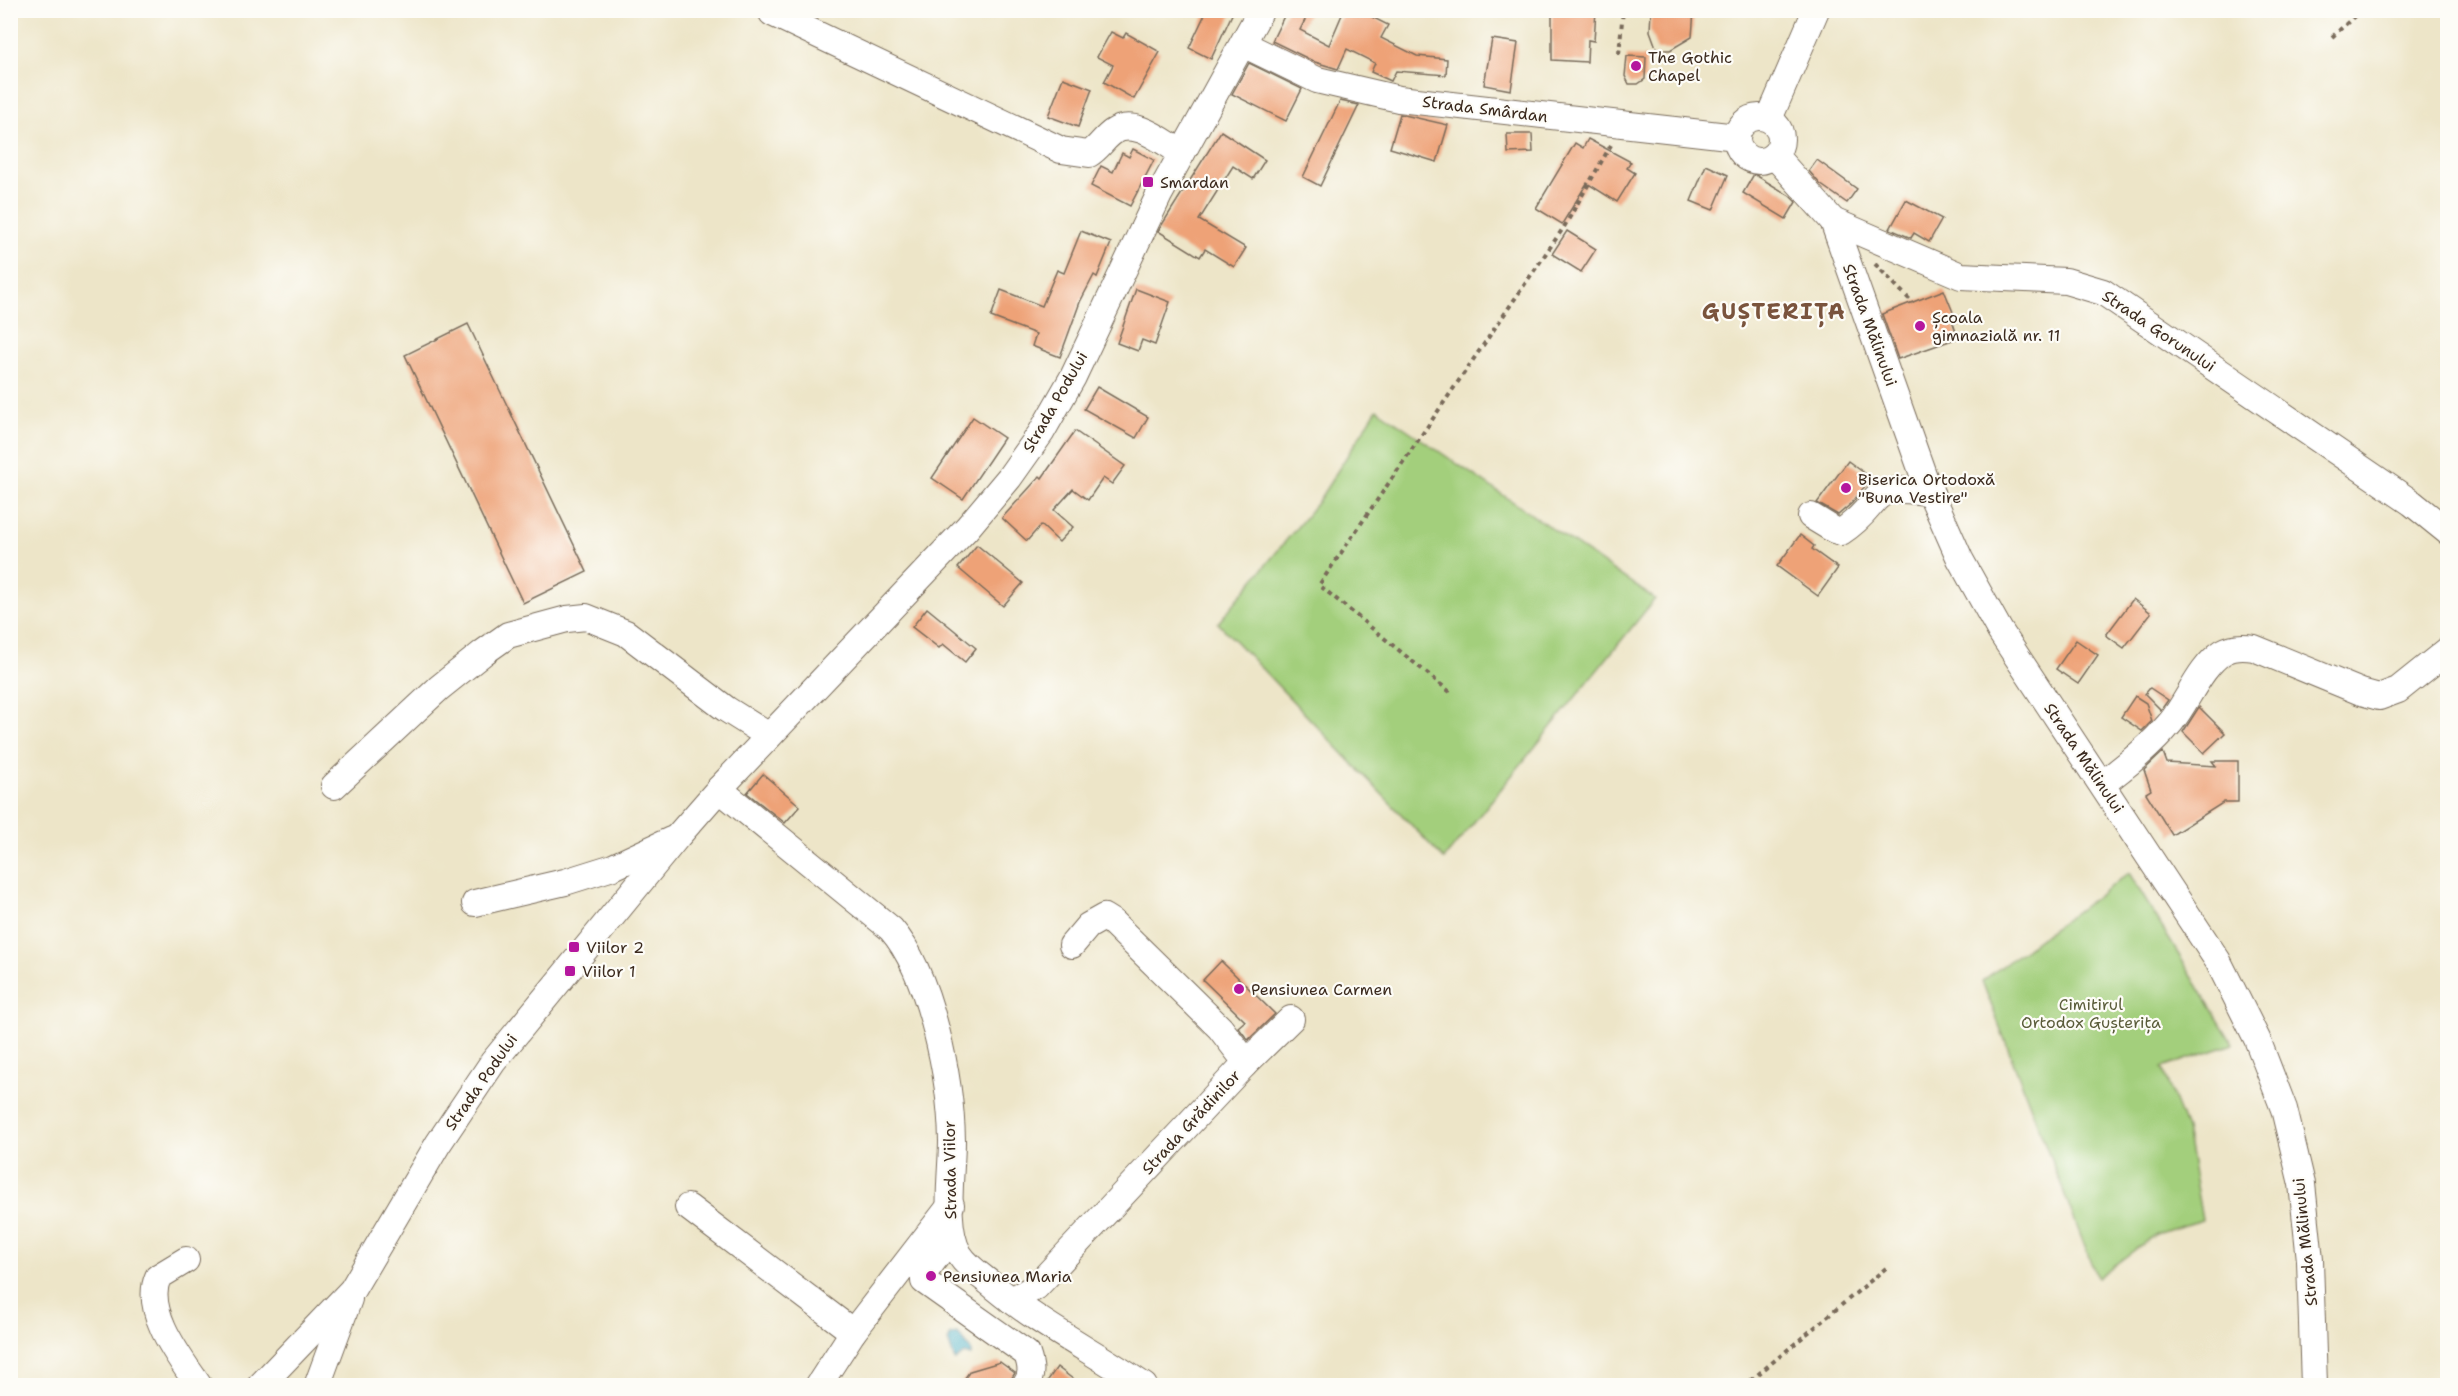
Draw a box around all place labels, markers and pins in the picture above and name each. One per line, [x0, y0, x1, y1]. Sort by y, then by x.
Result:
place label: The Gothic Chapel [1648, 47, 1732, 86]
marker: The Gothic Chapel [1629, 59, 1643, 73]
place label: Smardan [1160, 172, 1229, 193]
marker: Smardan [1141, 175, 1155, 189]
place label: Școala gimnazială nr. 11 [1932, 307, 2060, 346]
marker: Școala gimnazială nr. 11 [1913, 319, 1927, 333]
place label: Biserica Ortodoxă "Buna Vestire" [1858, 469, 1995, 508]
marker: Biserica Ortodoxă "Buna Vestire" [1839, 481, 1853, 495]
place label: Viilor 2 [586, 937, 644, 958]
marker: Viilor 2 [567, 940, 581, 954]
place label: Viilor 1 [582, 961, 636, 982]
marker: Viilor 1 [563, 964, 577, 978]
place label: Pensiunea Carmen [1251, 979, 1392, 1000]
marker: Pensiunea Carmen [1232, 982, 1246, 996]
place label: Pensiunea Maria [943, 1266, 1072, 1287]
marker: Pensiunea Maria [924, 1269, 938, 1283]

